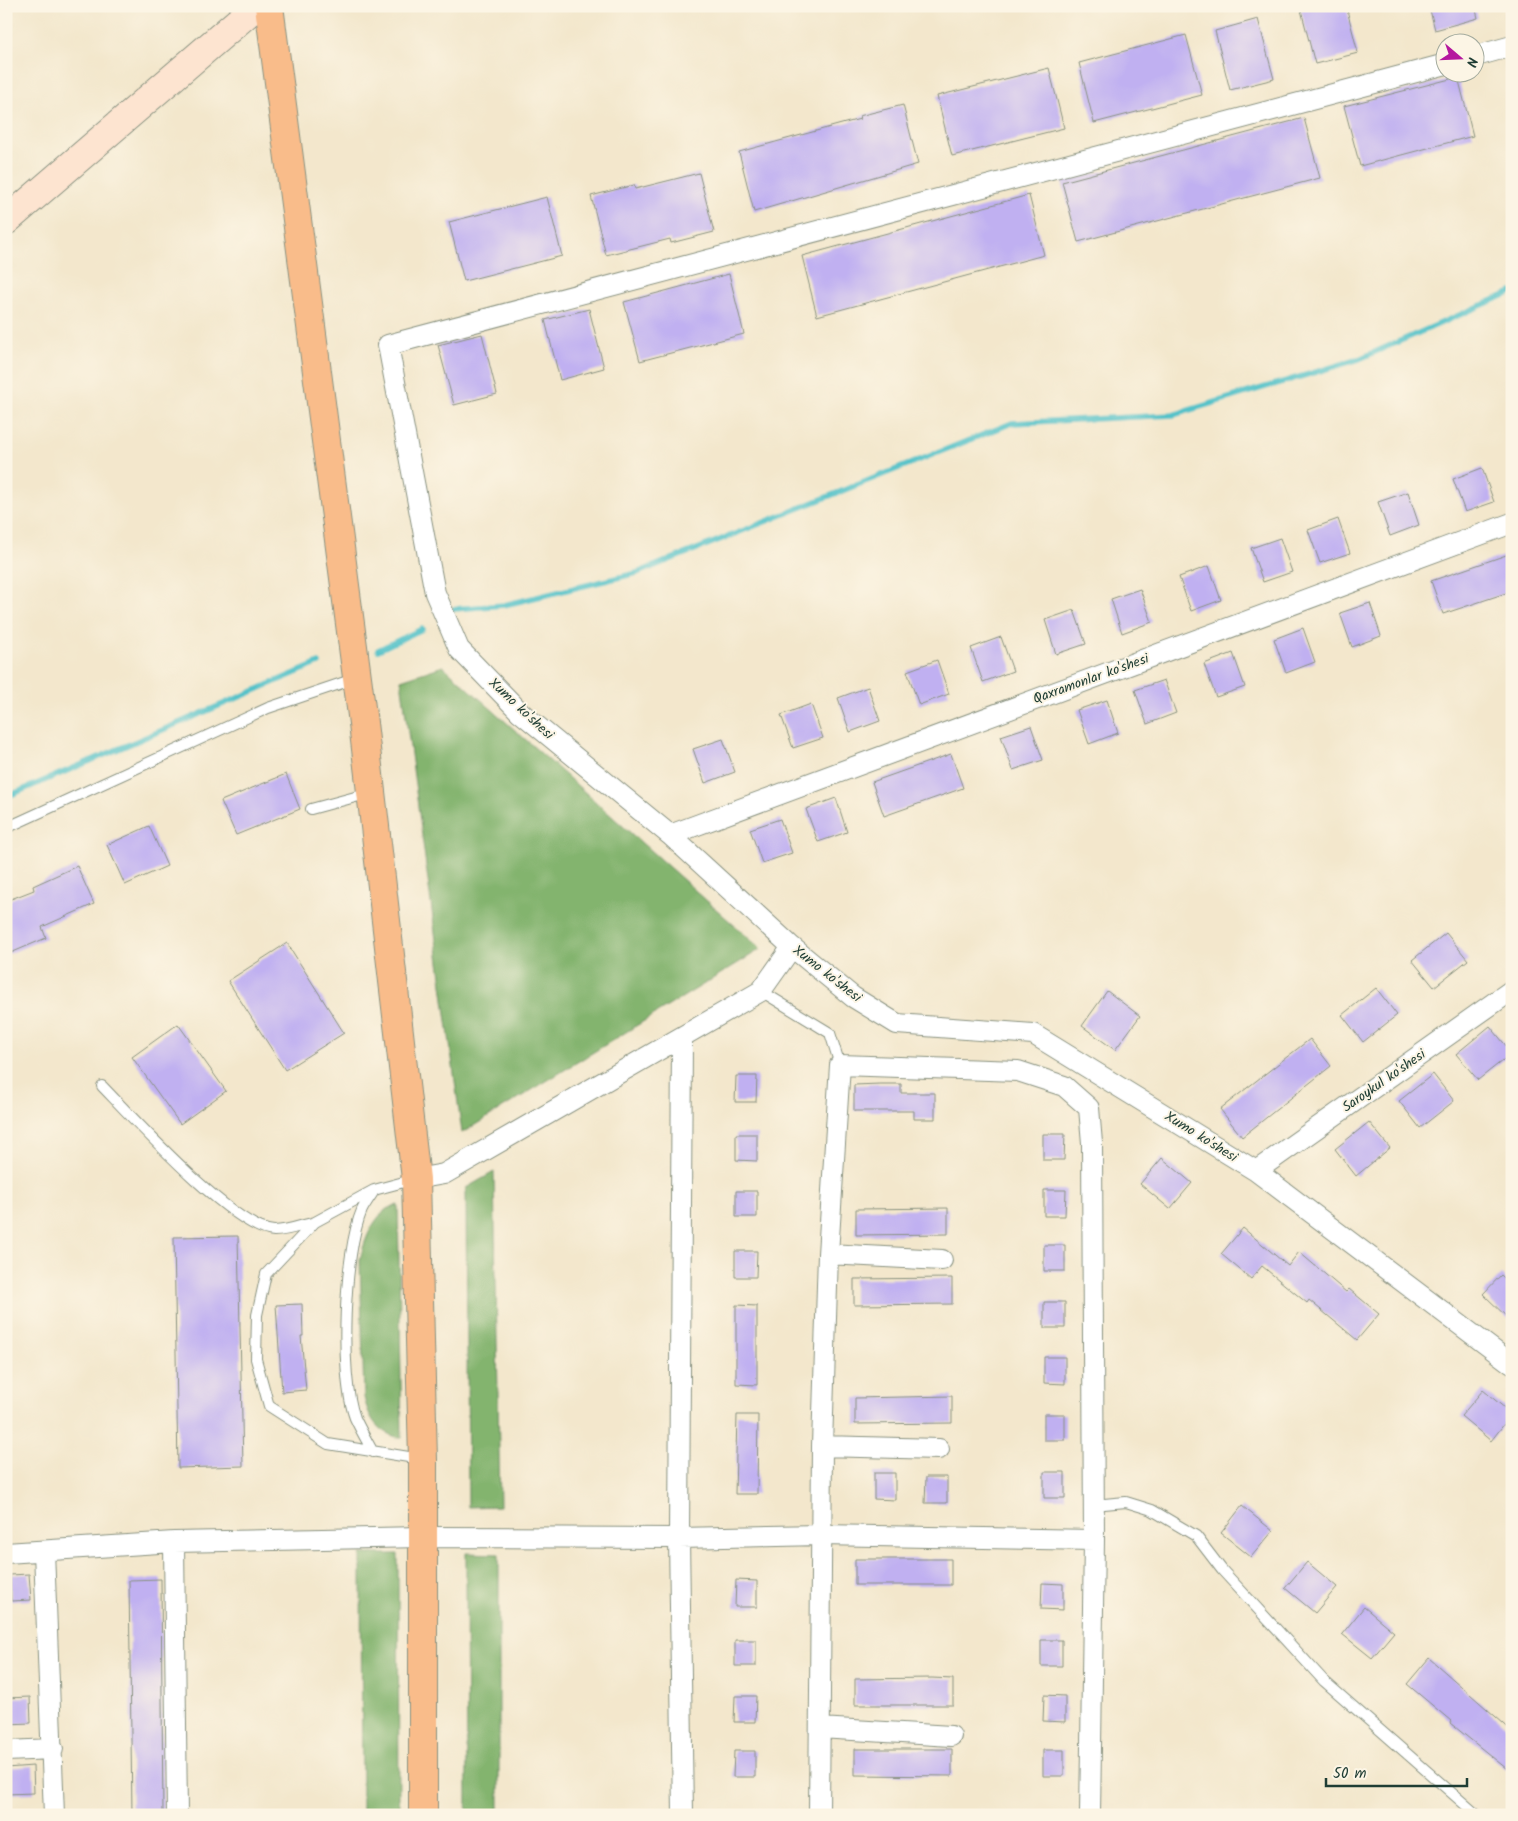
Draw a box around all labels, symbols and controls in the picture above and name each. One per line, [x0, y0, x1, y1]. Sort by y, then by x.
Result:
north arrow [1436, 32, 1486, 82]
text: N [1459, 54, 1483, 70]
street label: Qaxramonlar ko'shesi [1030, 648, 1153, 710]
street label: Xumo ko'shesi [483, 673, 559, 746]
street label: Xumo ko'shesi [788, 940, 867, 1008]
street label: Saroykul ko'shesi [1338, 1044, 1431, 1118]
street label: Xumo ko'shesi [1160, 1106, 1242, 1169]
scale bar [1326, 1756, 1467, 1788]
text: 50 m [1333, 1762, 1367, 1786]

